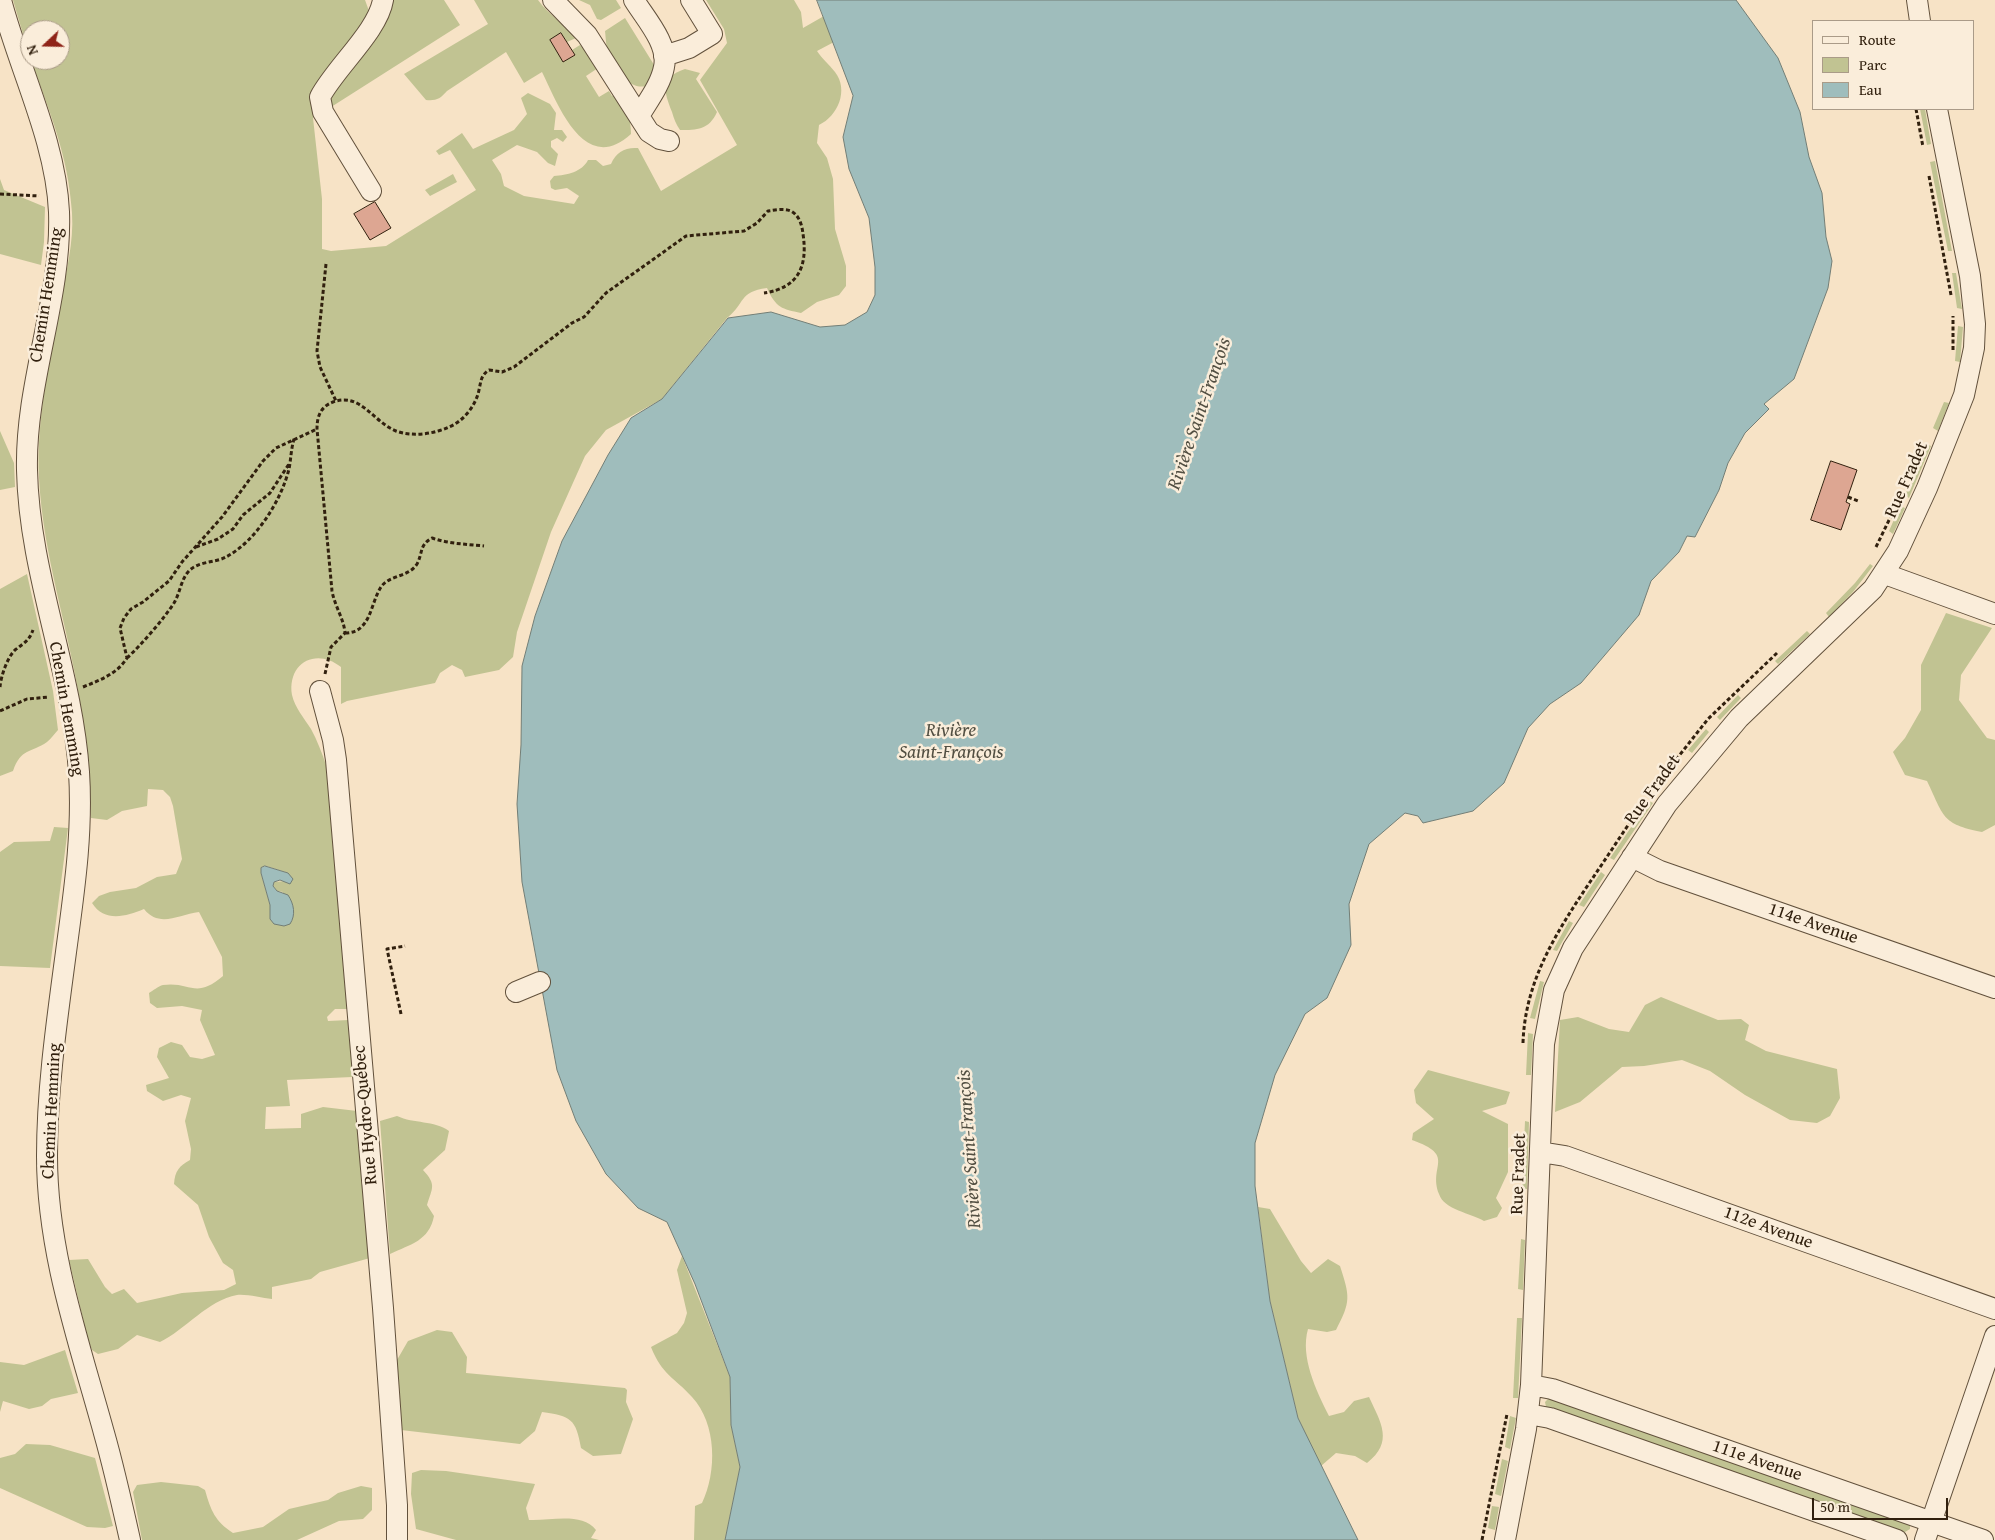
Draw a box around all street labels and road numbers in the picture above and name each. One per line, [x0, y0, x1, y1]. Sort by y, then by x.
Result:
street label: Chemin Hemming [26, 226, 68, 364]
street label: Rue Fradet [1881, 438, 1933, 522]
street label: Chemin Hemming [44, 640, 88, 778]
street label: Rue Fradet [1620, 751, 1686, 829]
street label: 114e Avenue [1765, 899, 1861, 949]
street label: Chemin Hemming [38, 1042, 66, 1180]
street label: Rue Hydro-Québec [349, 1044, 383, 1186]
street label: Rue Fradet [1507, 1133, 1531, 1215]
street label: 112e Avenue [1720, 1202, 1816, 1254]
street label: 111e Avenue [1709, 1436, 1805, 1486]

